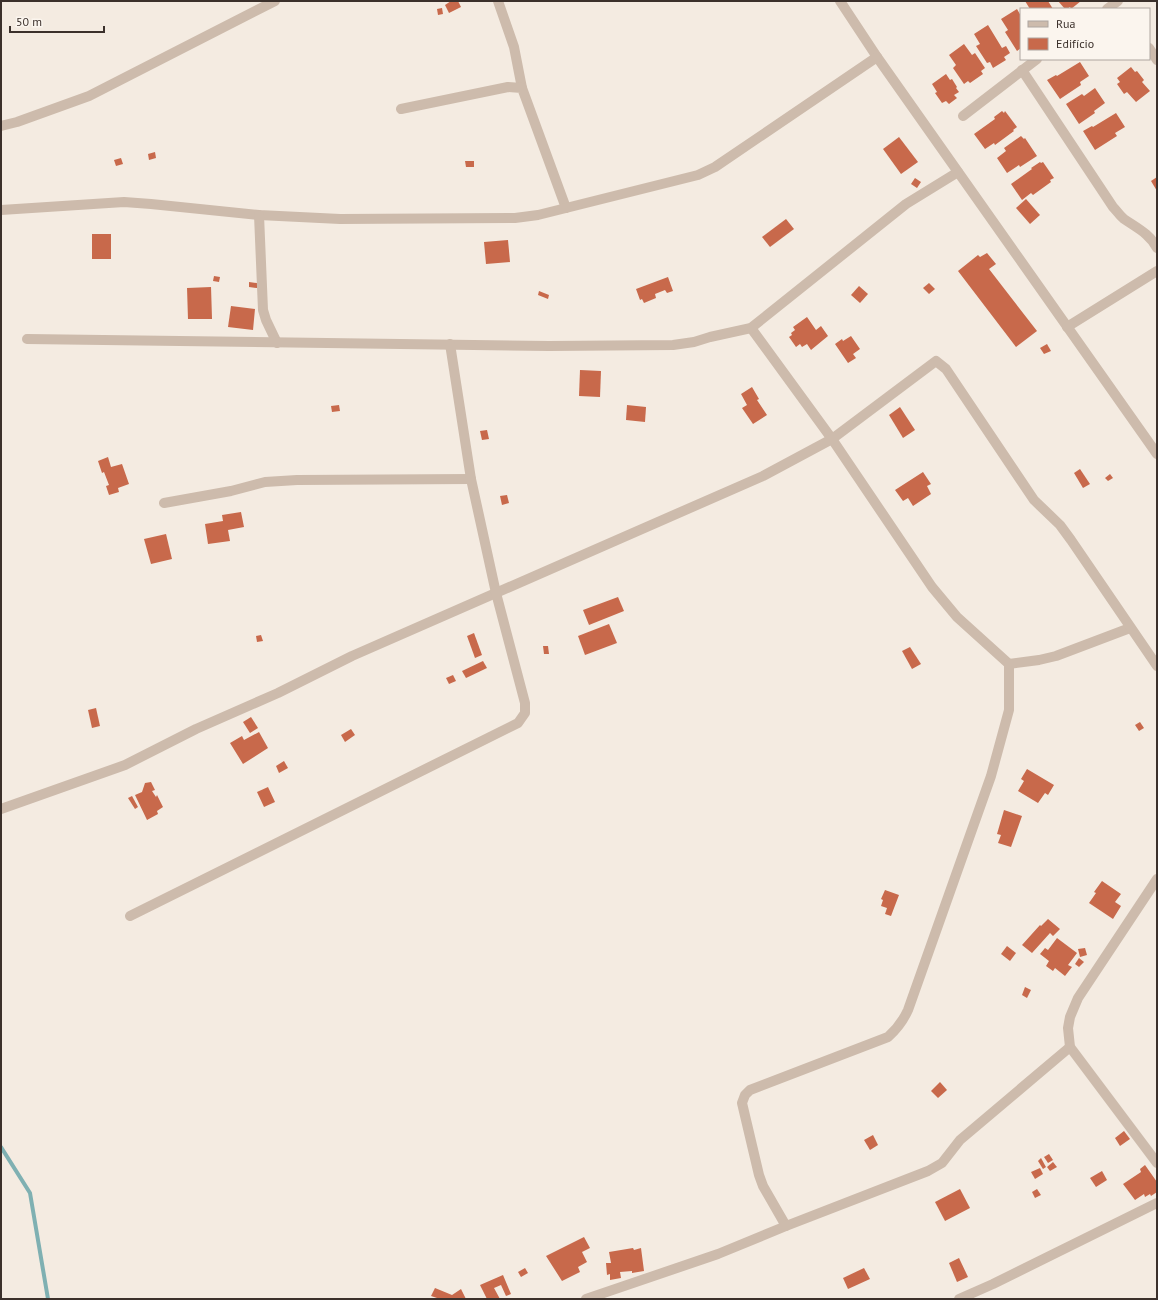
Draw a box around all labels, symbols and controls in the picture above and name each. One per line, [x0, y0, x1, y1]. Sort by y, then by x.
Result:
scale bar [10, 8, 104, 34]
legend [1020, 8, 1150, 60]
text: 50 m [16, 14, 42, 29]
text: Rua [1056, 16, 1075, 31]
text: Edifício [1056, 36, 1094, 51]

